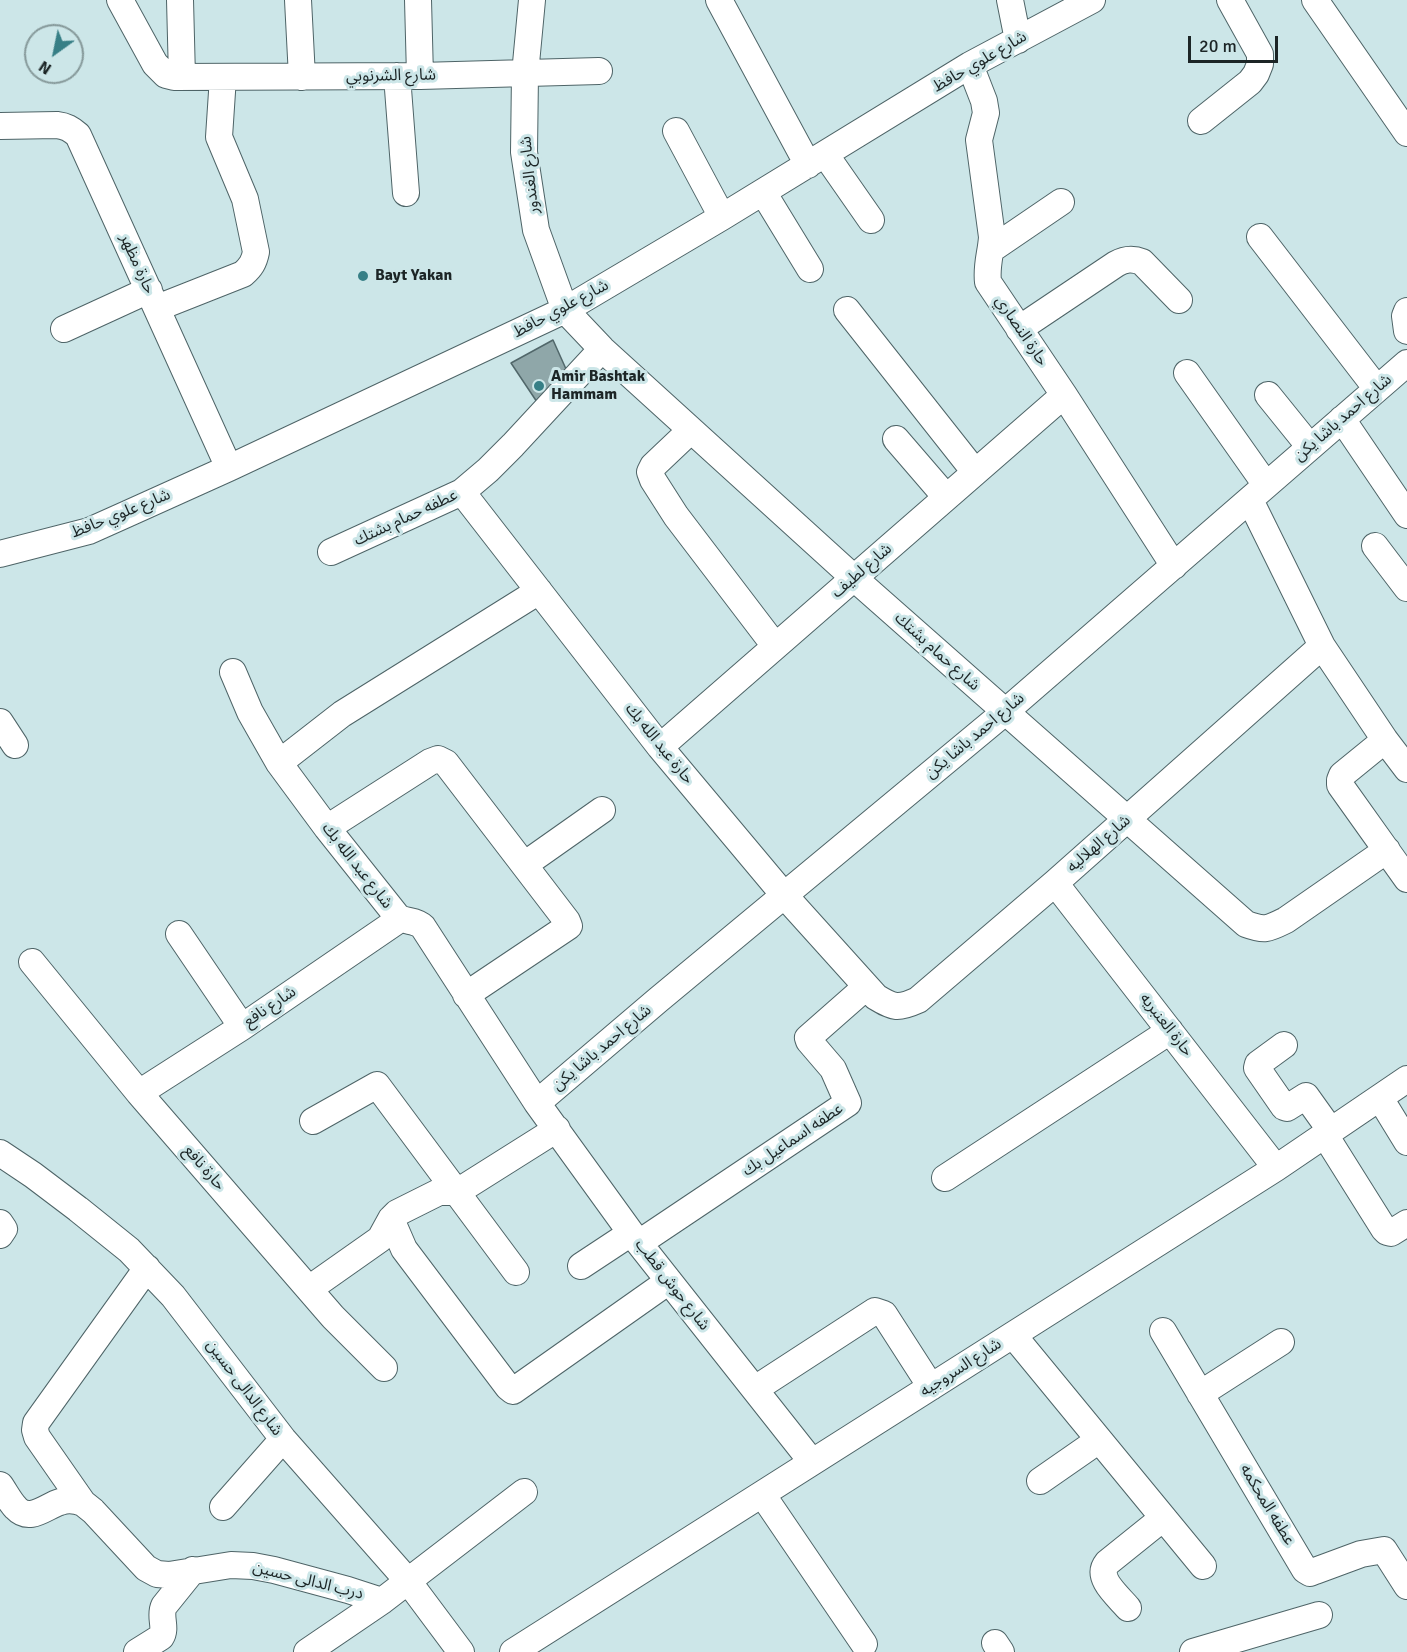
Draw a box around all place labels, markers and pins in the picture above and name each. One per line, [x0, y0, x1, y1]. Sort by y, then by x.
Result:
place label: Bayt Yakan [375, 266, 452, 286]
marker: Bayt Yakan [356, 269, 370, 283]
place label: Amir Bashtak Hammam [551, 367, 645, 405]
marker: Amir Bashtak Hammam [532, 379, 546, 393]

